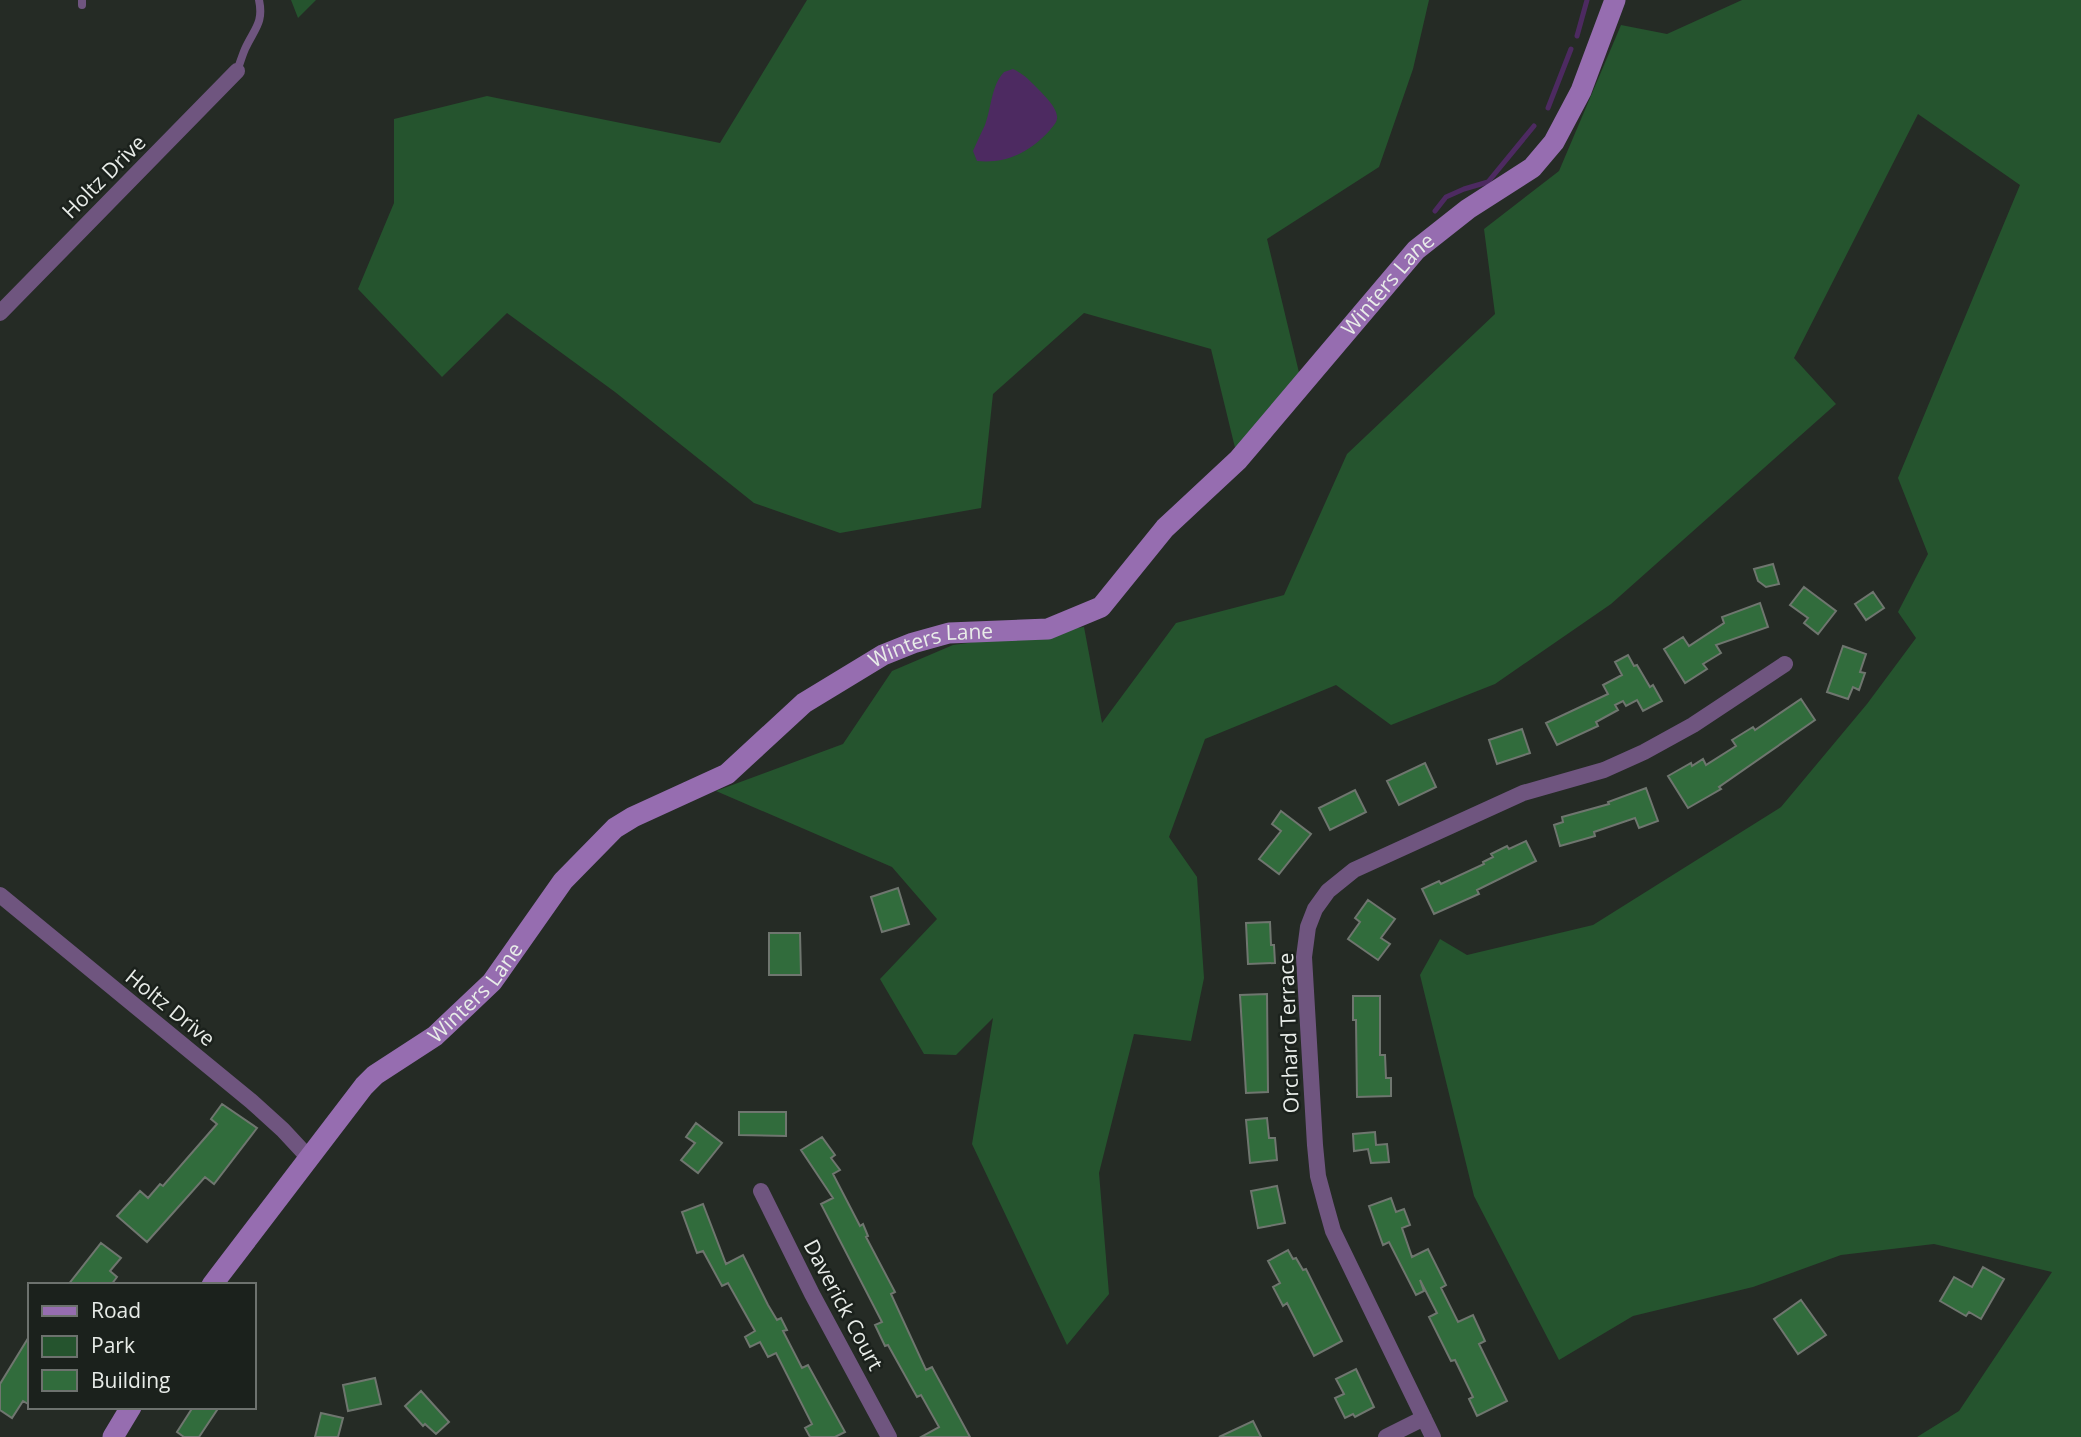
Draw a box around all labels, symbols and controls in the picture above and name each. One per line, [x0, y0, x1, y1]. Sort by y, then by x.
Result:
street label: Holtz Drive [55, 128, 151, 224]
street label: Winters Lane [1334, 226, 1440, 341]
street label: Winters Lane [863, 616, 994, 674]
street label: Winters Lane [421, 936, 529, 1049]
street label: Orchard Terrace [1271, 952, 1305, 1114]
street label: Holtz Drive [120, 962, 221, 1052]
street label: Daverick Court [798, 1234, 890, 1375]
legend [28, 1283, 256, 1409]
text: Road [91, 1296, 141, 1324]
text: Park [91, 1331, 135, 1359]
text: Building [91, 1366, 170, 1394]

